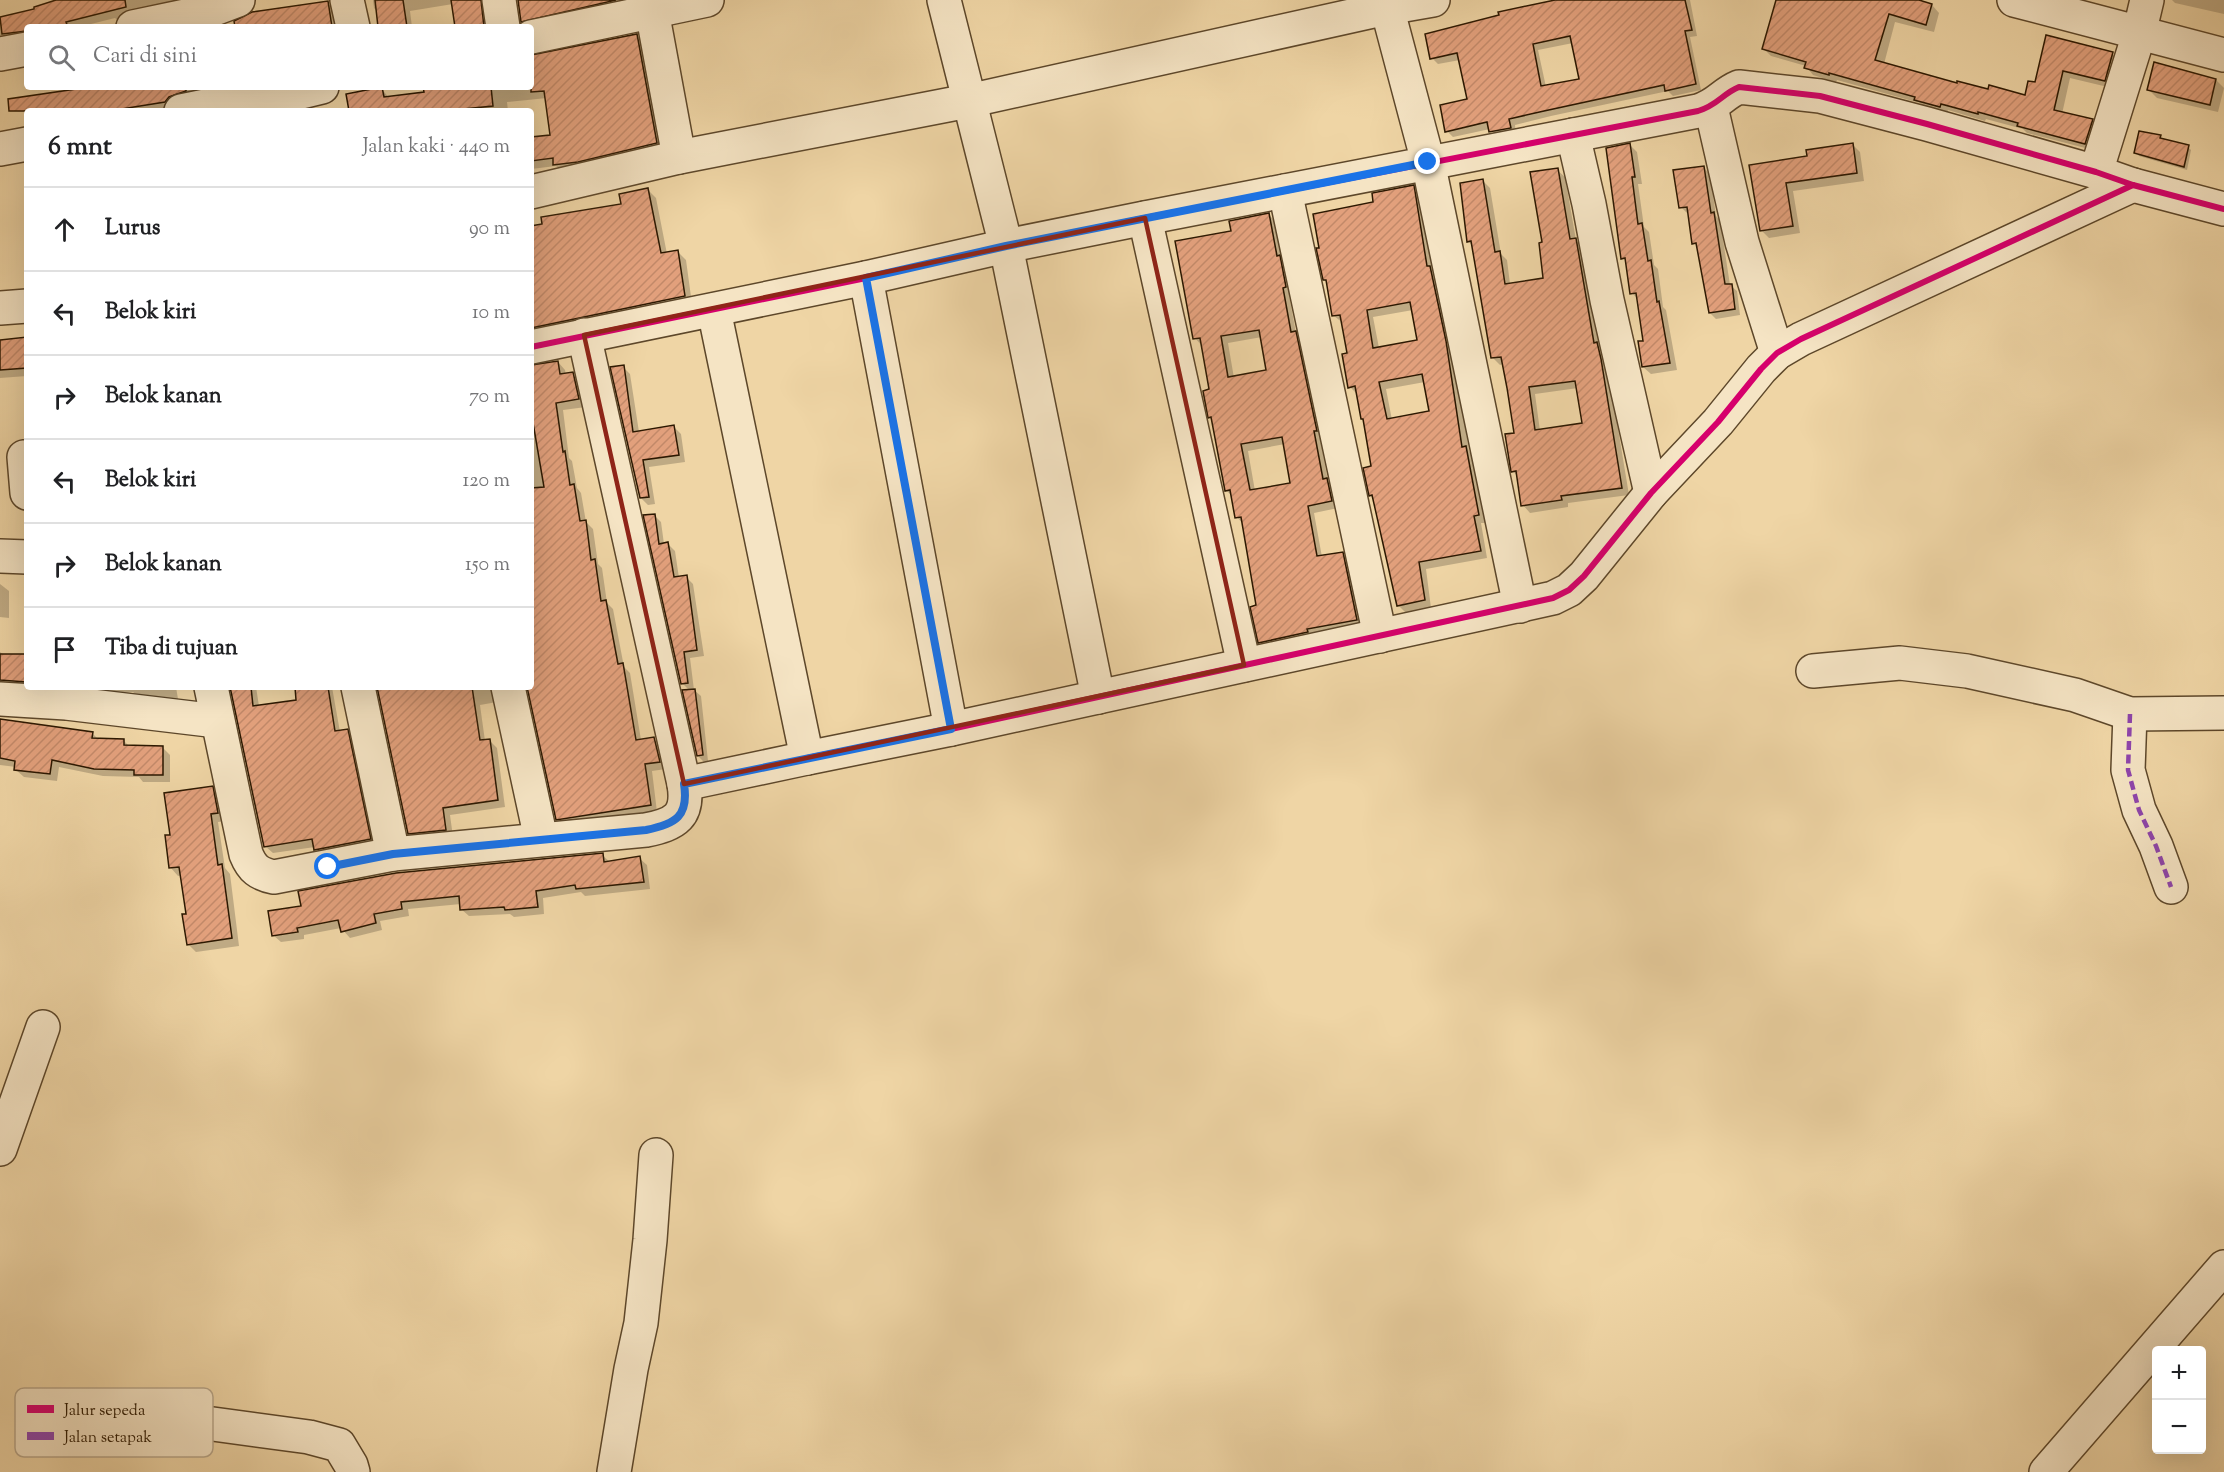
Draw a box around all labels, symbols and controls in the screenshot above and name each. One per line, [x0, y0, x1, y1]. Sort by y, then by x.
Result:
search box [24, 24, 534, 90]
icon: search [45, 41, 78, 74]
text: Cari di sini [93, 41, 197, 73]
text: 6 mnt [48, 129, 112, 166]
text: Jalan kaki · 440 m [362, 133, 510, 162]
route end [1414, 148, 1440, 174]
icon: ahead [48, 213, 81, 246]
text: Lurus [105, 213, 161, 245]
text: 90 m [469, 215, 510, 244]
icon: left [48, 297, 81, 330]
text: Belok kiri [105, 297, 196, 329]
text: 10 m [472, 299, 510, 328]
icon: right [48, 381, 81, 414]
text: Belok kanan [105, 381, 222, 413]
text: 70 m [469, 383, 510, 412]
icon: left [48, 465, 81, 498]
text: Belok kiri [105, 465, 196, 497]
text: 120 m [462, 467, 510, 496]
icon: right [48, 549, 81, 582]
text: Belok kanan [105, 549, 222, 581]
text: 150 m [465, 551, 510, 580]
icon: arrive [48, 633, 81, 666]
text: Tiba di tujuan [105, 633, 238, 665]
route start [314, 853, 340, 879]
map controls [2152, 1346, 2206, 1454]
button: + [2152, 1346, 2206, 1400]
legend [15, 1388, 213, 1457]
text: Jalur sepeda [63, 1400, 146, 1423]
button: − [2152, 1400, 2206, 1454]
text: Jalan setapak [63, 1427, 152, 1450]

